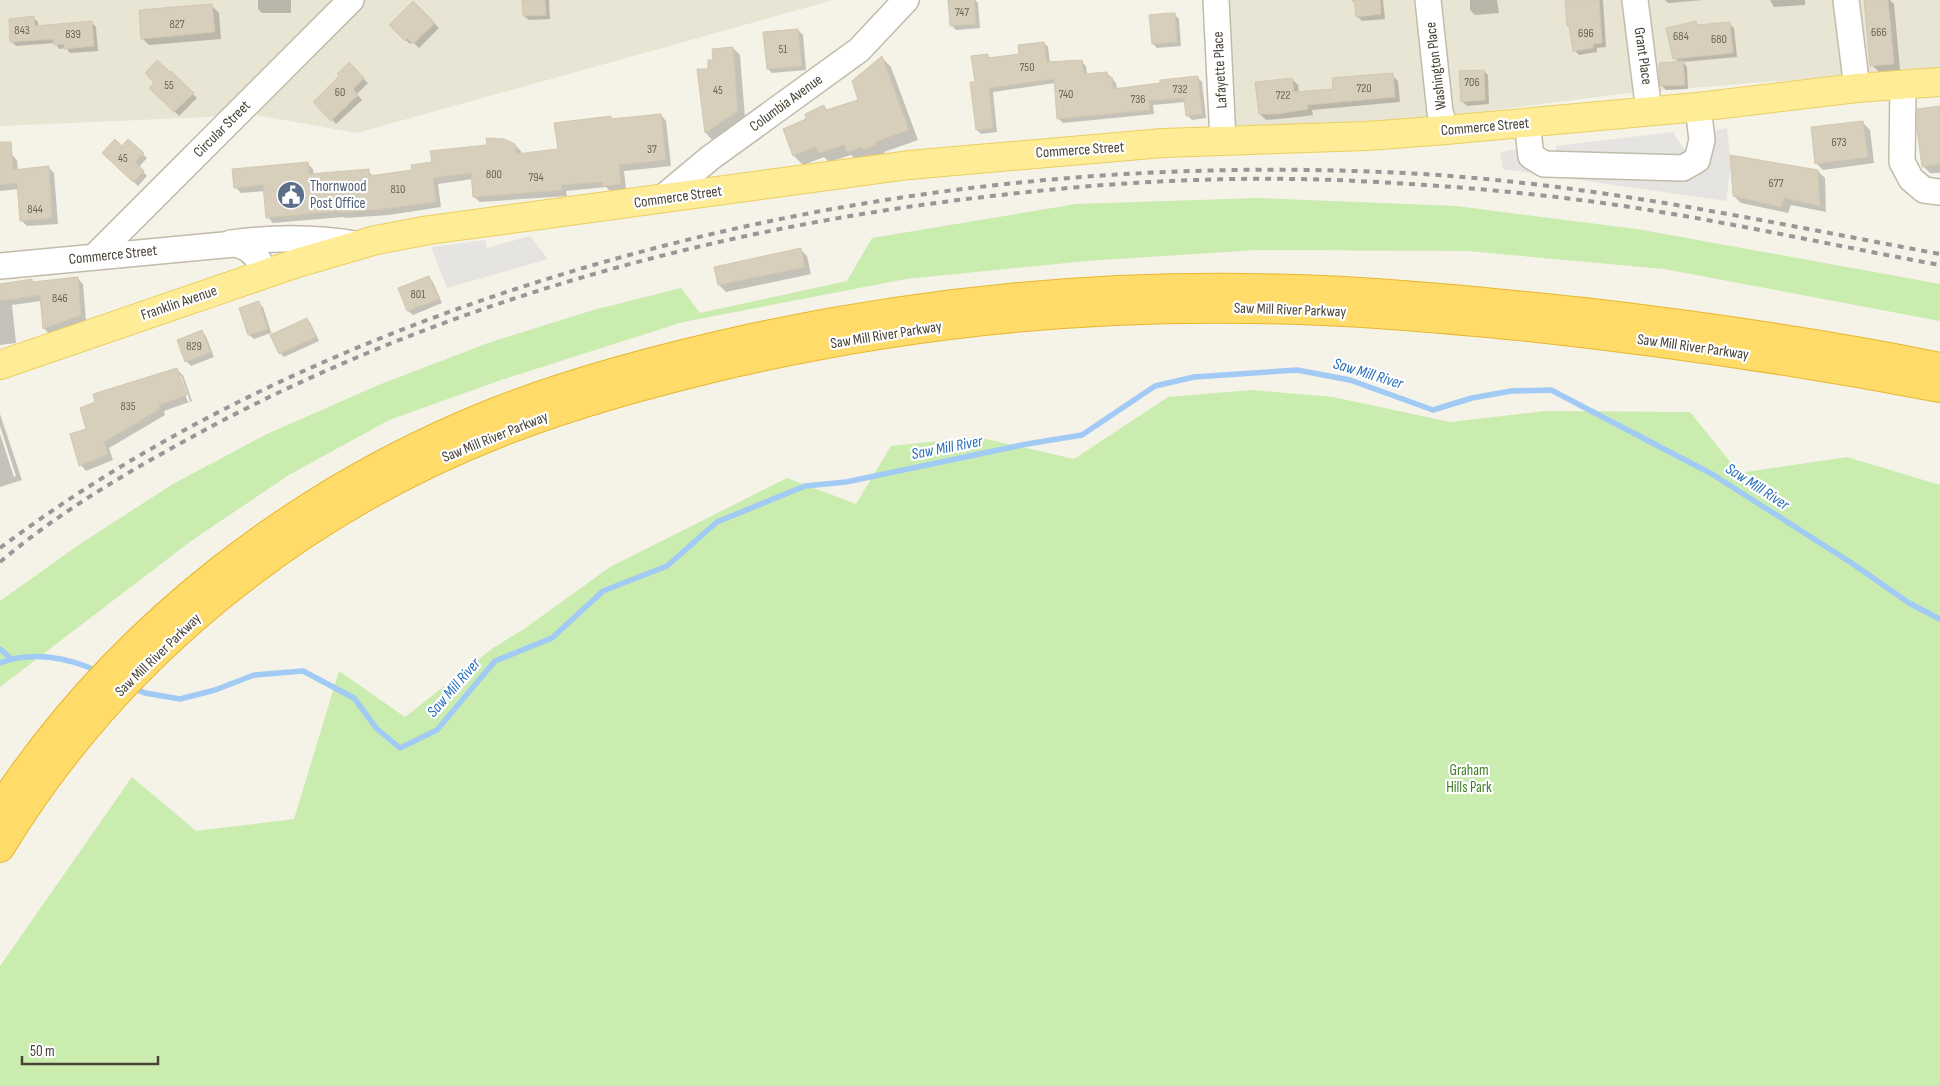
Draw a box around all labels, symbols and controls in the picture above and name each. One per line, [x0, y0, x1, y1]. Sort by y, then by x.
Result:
house number: 747 [955, 5, 969, 20]
house number: 827 [169, 17, 185, 32]
street label: Washington Place [1421, 21, 1451, 111]
house number: 843 [14, 23, 30, 38]
house number: 666 [1871, 25, 1887, 40]
house number: 696 [1578, 26, 1594, 41]
street label: Grant Place [1630, 26, 1656, 86]
house number: 839 [65, 27, 81, 42]
house number: 684 [1673, 29, 1689, 44]
street label: Lafayette Place [1208, 31, 1232, 109]
house number: 680 [1711, 32, 1727, 47]
house number: 51 [778, 42, 788, 57]
house number: 750 [1020, 60, 1034, 75]
street label: Columbia Avenue [746, 70, 826, 136]
house number: 706 [1464, 75, 1480, 90]
house number: 55 [164, 78, 174, 93]
house number: 720 [1356, 81, 1372, 96]
house number: 732 [1173, 82, 1187, 97]
house number: 45 [713, 83, 723, 98]
house number: 60 [335, 85, 345, 100]
house number: 740 [1059, 87, 1073, 102]
house number: 722 [1276, 88, 1290, 103]
house number: 736 [1130, 92, 1146, 107]
street label: Circular Street [189, 96, 255, 162]
street label: Commerce Street [1440, 114, 1530, 140]
house number: 673 [1831, 135, 1847, 150]
street label: Commerce Street [1035, 137, 1125, 163]
house number: 37 [647, 142, 657, 157]
house number: 45 [118, 151, 128, 166]
house number: 800 [486, 167, 502, 182]
house number: 794 [528, 170, 544, 185]
house number: 677 [1769, 176, 1784, 191]
place label: Thornwood Post Office [310, 177, 366, 213]
public building icon: Thornwood Post Office [276, 180, 306, 210]
street label: Commerce Street [633, 181, 724, 213]
house number: 810 [391, 182, 405, 197]
house number: 844 [27, 202, 43, 217]
street label: Commerce Street [68, 241, 159, 269]
street label: Franklin Avenue [139, 281, 219, 325]
house number: 801 [411, 287, 426, 302]
house number: 846 [52, 291, 68, 306]
street label: Saw Mill River Parkway [1234, 299, 1347, 321]
street label: Saw Mill River Parkway [829, 317, 943, 353]
street label: Saw Mill River Parkway [1636, 330, 1750, 364]
house number: 829 [186, 339, 202, 354]
water label: Saw Mill River [1331, 354, 1406, 394]
house number: 835 [120, 399, 136, 414]
street label: Saw Mill River Parkway [439, 407, 551, 467]
water label: Saw Mill River [910, 432, 985, 464]
water label: Saw Mill River [1722, 459, 1793, 515]
street label: Saw Mill River Parkway [111, 609, 205, 701]
water label: Saw Mill River [423, 654, 485, 721]
park label: Graham Hills Park [1446, 761, 1492, 797]
scale bar [22, 1034, 159, 1066]
text: 50 m [30, 1042, 55, 1061]

